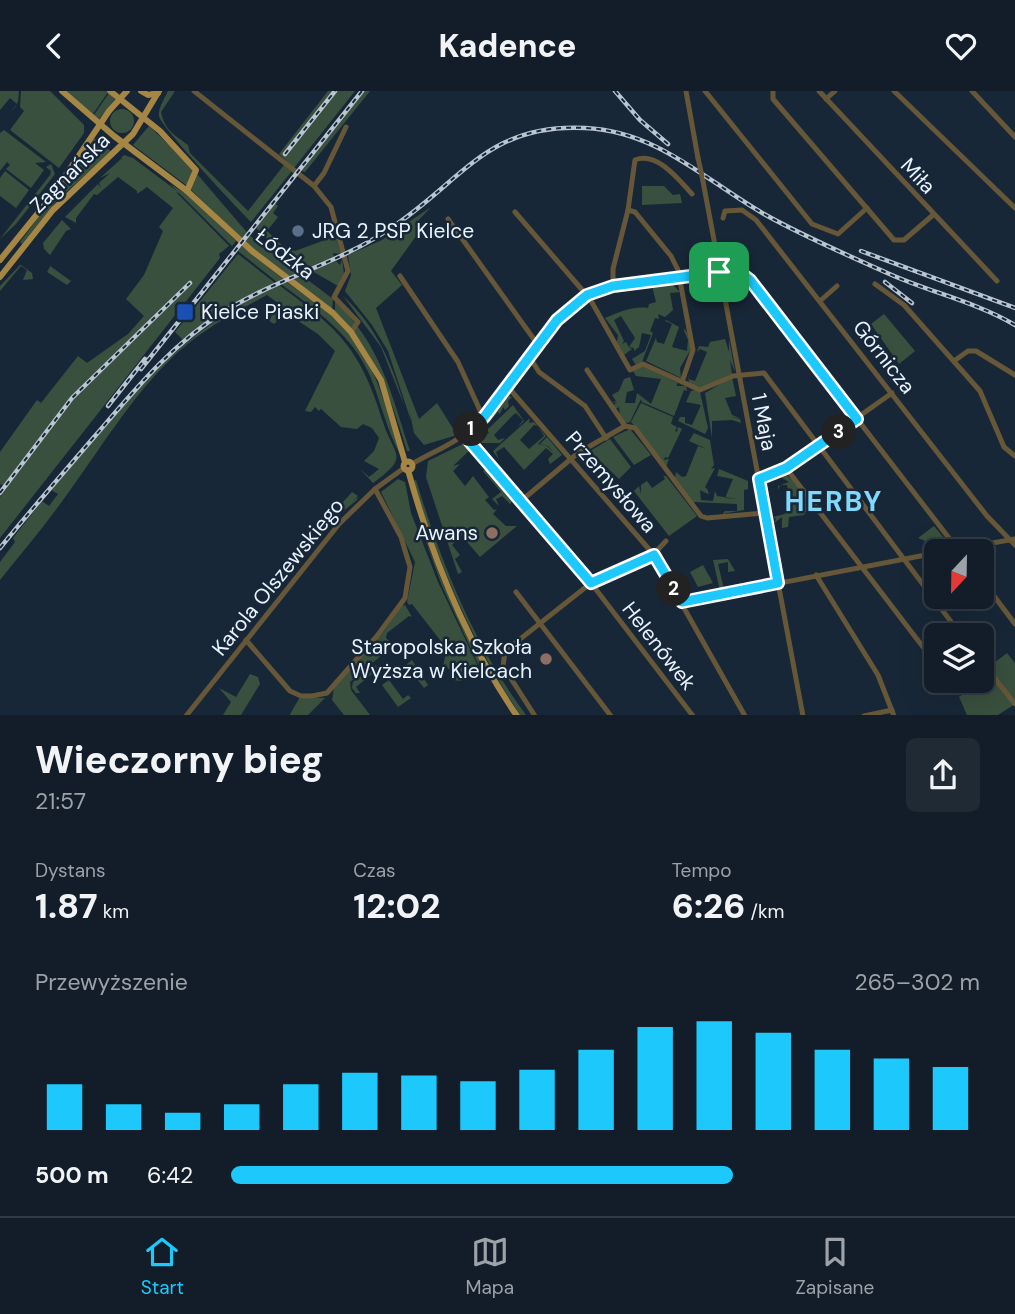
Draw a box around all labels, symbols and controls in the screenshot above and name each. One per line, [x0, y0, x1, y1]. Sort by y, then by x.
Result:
text: Kadence [439, 25, 576, 67]
icon: back [35, 27, 73, 65]
icon: heart [942, 27, 980, 65]
street label: Zagnańska [24, 127, 116, 219]
street label: Miła [894, 152, 942, 200]
place label: JRG 2 PSP Kielce [312, 217, 474, 245]
street label: Łódzka [249, 222, 321, 286]
marker: JRG 2 PSP Kielce [290, 223, 306, 239]
pin [689, 242, 749, 302]
icon: arrive [700, 253, 738, 291]
place label: Kielce Piaski [201, 298, 319, 326]
marker: Kielce Piaski [175, 302, 195, 322]
street label: Górnicza [846, 314, 922, 400]
street label: 1 Maja [745, 391, 783, 453]
pin: 1 [454, 411, 489, 447]
pin: 3 [822, 415, 856, 449]
text: 1 [467, 416, 474, 441]
text: 3 [833, 419, 844, 444]
street label: Przemysłowa [559, 425, 663, 539]
district label: HERBY [785, 483, 883, 520]
street label: Karola Olszewskiego [206, 492, 350, 662]
place label: Awans [415, 519, 478, 547]
marker: Awans [484, 525, 500, 541]
north arrow [924, 539, 994, 609]
map controls [924, 539, 994, 693]
pin: 2 [656, 571, 692, 607]
text: 2 [668, 576, 679, 601]
street label: Helenówek [616, 596, 703, 696]
button: layers [924, 623, 994, 693]
place label: Staropolska Szkoła Wyższa w Kielcach [350, 633, 532, 685]
marker: Staropolska Szkoła Wyższa w Kielcach [538, 651, 554, 667]
text: Wieczorny bieg [35, 735, 324, 785]
button: share [906, 738, 980, 812]
text: 21:57 [35, 786, 86, 816]
text: Dystans [35, 858, 105, 883]
text: Czas [353, 858, 396, 883]
text: Tempo [672, 858, 732, 883]
text: 1.87 [35, 883, 98, 929]
text: 12:02 [353, 883, 440, 929]
text: 6:26 [672, 883, 745, 929]
text: km [98, 899, 129, 924]
text: /km [745, 899, 784, 924]
text: Przewyższenie [35, 967, 188, 997]
text: 265–302 m [854, 967, 980, 997]
text: 500 m [35, 1160, 109, 1190]
text: 6:42 [147, 1160, 193, 1190]
tab: Start [141, 1233, 184, 1300]
tab: Mapa [466, 1233, 514, 1300]
tab: Zapisane [796, 1233, 874, 1300]

